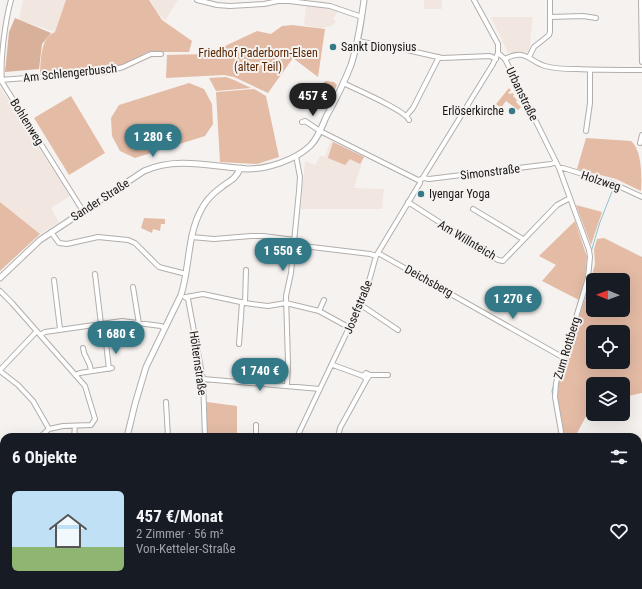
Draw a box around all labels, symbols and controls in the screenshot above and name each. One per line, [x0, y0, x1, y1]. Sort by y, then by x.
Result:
place label: Sankt Dionysius [341, 40, 416, 54]
marker: Sankt Dionysius [328, 42, 338, 52]
park label: Friedhof Paderborn-Elsen (alter Teil) [198, 46, 318, 74]
street label: Am Schlengerbusch [22, 61, 118, 85]
street label: Urbanstraße [503, 65, 541, 123]
pin: 457 € [285, 83, 341, 117]
text: 457 € [298, 88, 328, 103]
street label: Bohlenweg [7, 96, 47, 148]
place label: Erlöserkirche [442, 104, 504, 118]
marker: Erlöserkirche [507, 106, 517, 116]
pin: 1 280 € [116, 124, 190, 158]
text: 1 280 € [134, 129, 172, 144]
street label: Simonstraße [459, 161, 521, 183]
street label: Holzweg [579, 168, 623, 194]
street label: Sander Straße [68, 176, 132, 224]
place label: Iyengar Yoga [429, 187, 490, 201]
marker: Iyengar Yoga [416, 189, 426, 199]
street label: Am Willnteich [435, 217, 499, 263]
pin: 1 550 € [246, 238, 320, 272]
text: 1 550 € [264, 243, 302, 258]
street label: Deichsberg [402, 262, 456, 300]
north arrow [586, 273, 630, 317]
map controls [586, 273, 630, 421]
street label: Josefstraße [341, 278, 375, 336]
pin: 1 270 € [476, 286, 550, 320]
text: 1 270 € [494, 291, 532, 306]
street label: Zum Rottberg [551, 315, 583, 381]
pin: 1 680 € [79, 321, 153, 355]
button: locate [586, 325, 630, 369]
text: 1 680 € [97, 326, 135, 341]
street label: Hölternstraße [187, 330, 210, 396]
pin: 1 740 € [223, 358, 297, 392]
text: 1 740 € [241, 363, 279, 378]
button: layers [586, 377, 630, 421]
icon: filters [608, 446, 630, 468]
text: 6 Objekte [12, 447, 77, 467]
text: 457 €/Monat [136, 506, 223, 526]
icon: home [44, 507, 92, 555]
icon: heart [608, 520, 630, 542]
text: 2 Zimmer · 56 m² [136, 526, 224, 541]
text: Von-Ketteler-Straße [136, 541, 236, 556]

